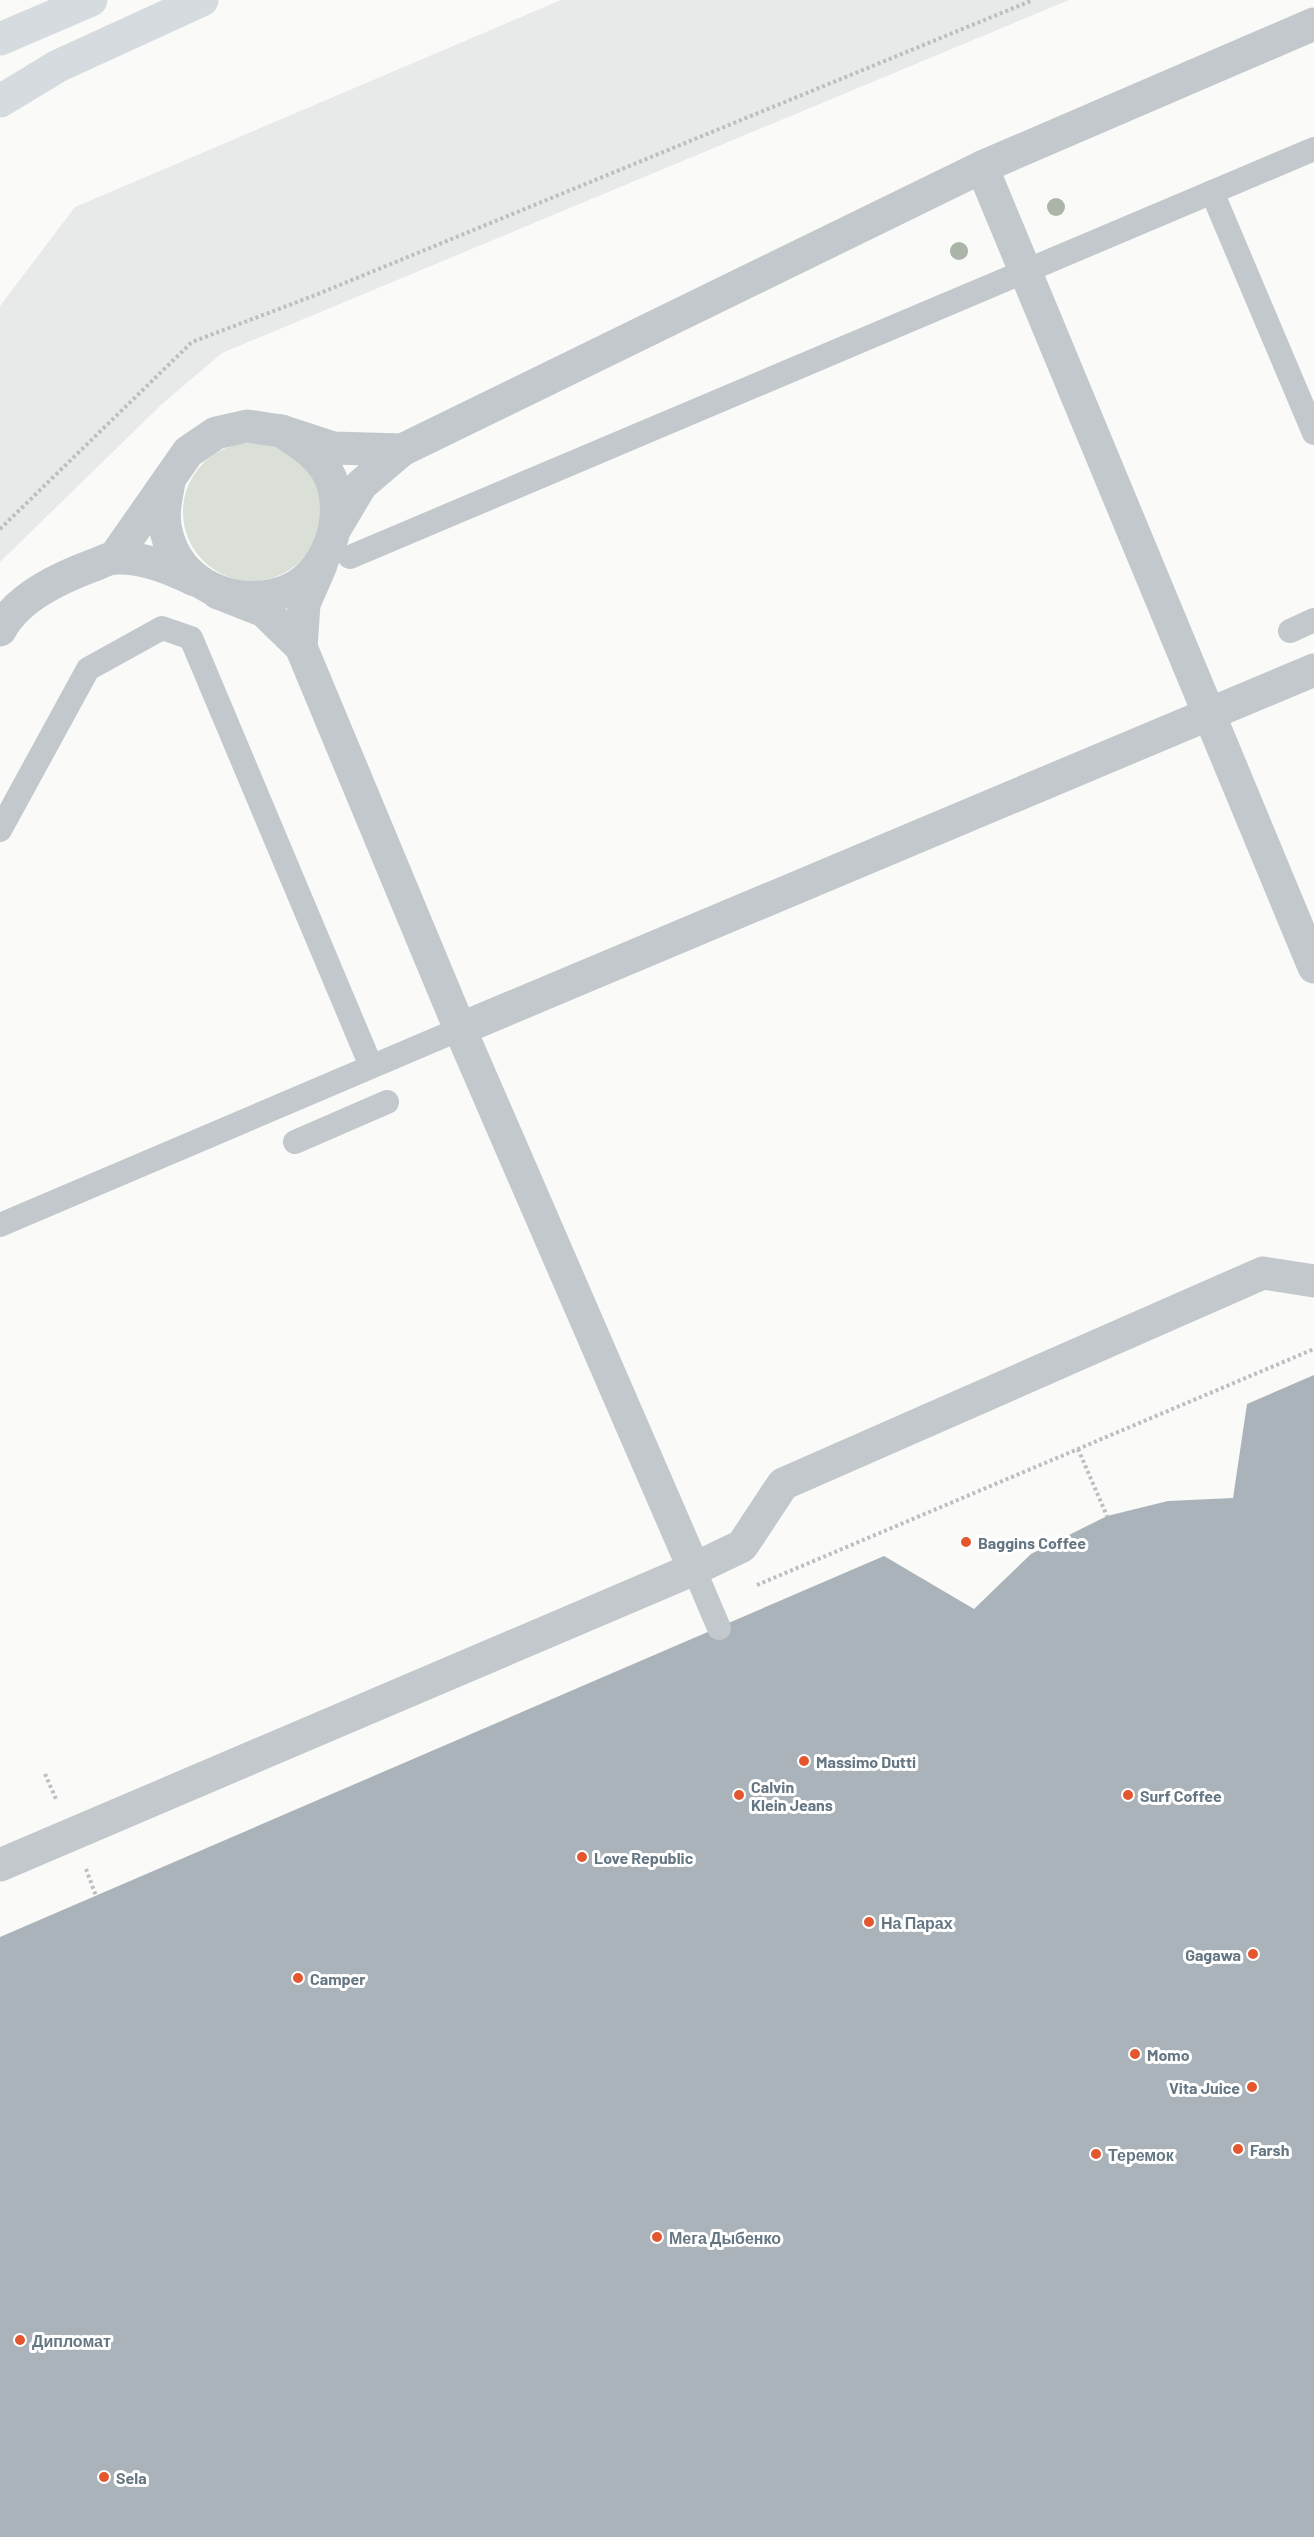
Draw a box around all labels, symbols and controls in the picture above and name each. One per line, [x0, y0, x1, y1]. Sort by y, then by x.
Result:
place label: Baggins Coffee [978, 1533, 1086, 1552]
marker: Baggins Coffee [959, 1535, 973, 1549]
place label: Massimo Dutti [816, 1752, 916, 1771]
marker: Massimo Dutti [797, 1754, 811, 1768]
place label: Calvin Klein Jeans [751, 1777, 833, 1814]
place label: Surf Coffee [1140, 1786, 1222, 1805]
marker: Calvin Klein Jeans [732, 1788, 746, 1802]
marker: Surf Coffee [1121, 1788, 1135, 1802]
place label: Love Republic [594, 1848, 694, 1867]
marker: Love Republic [575, 1850, 589, 1864]
place label: На Парах [881, 1913, 953, 1932]
marker: На Парах [862, 1915, 876, 1929]
place label: Gagawa [1185, 1945, 1241, 1964]
marker: Gagawa [1246, 1947, 1260, 1961]
place label: Camper [310, 1969, 365, 1988]
marker: Camper [291, 1971, 305, 1985]
place label: Momo [1147, 2045, 1190, 2064]
marker: Momo [1128, 2047, 1142, 2061]
place label: Vita Juice [1169, 2078, 1240, 2097]
marker: Vita Juice [1245, 2080, 1259, 2094]
place label: Farsh [1250, 2140, 1289, 2159]
marker: Farsh [1231, 2142, 1245, 2156]
place label: Теремок [1108, 2145, 1175, 2164]
marker: Теремок [1089, 2147, 1103, 2161]
place label: Мега Дыбенко [669, 2228, 781, 2247]
marker: Мега Дыбенко [650, 2230, 664, 2244]
place label: Дипломат [32, 2331, 111, 2350]
marker: Дипломат [13, 2333, 27, 2347]
place label: Sela [116, 2468, 147, 2487]
marker: Sela [97, 2470, 111, 2484]

